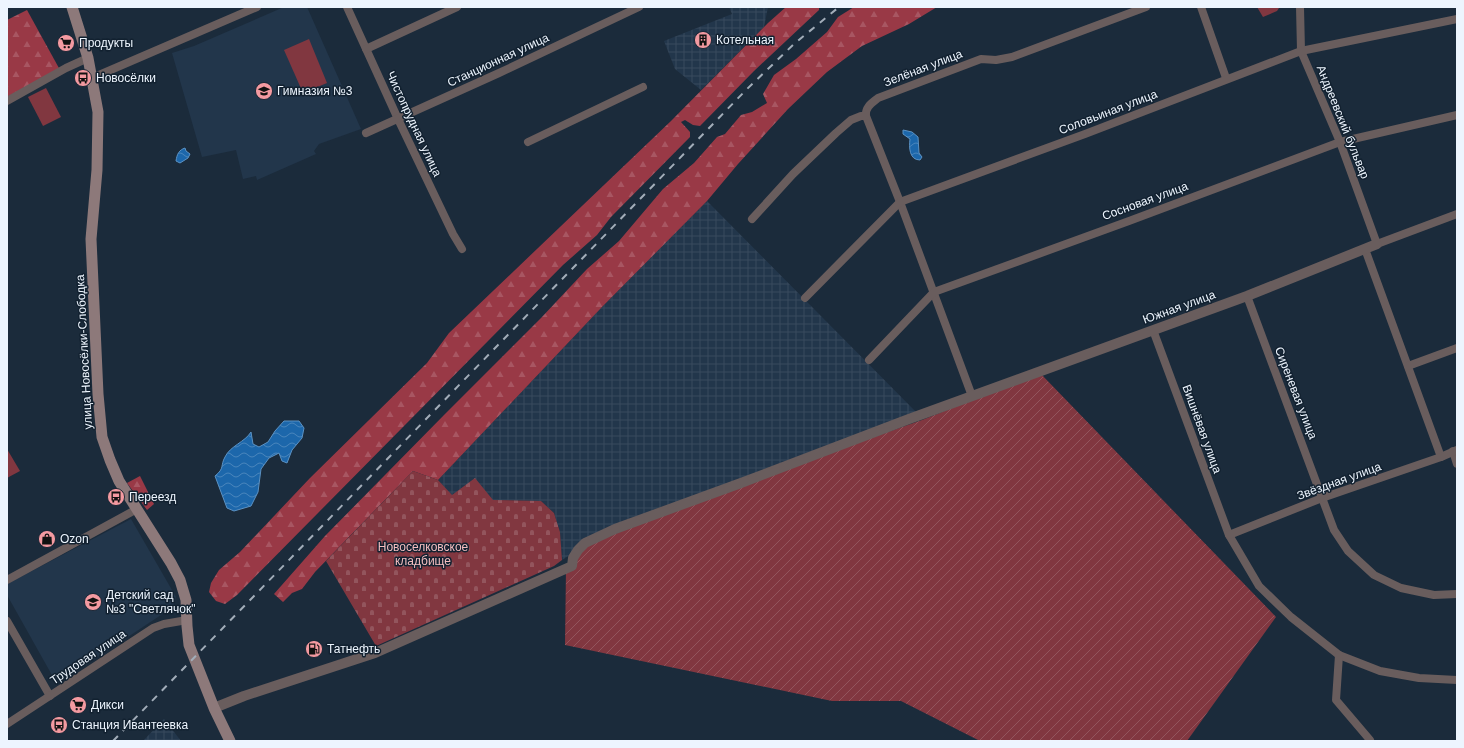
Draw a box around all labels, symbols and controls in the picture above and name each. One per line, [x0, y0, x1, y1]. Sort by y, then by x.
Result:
street label: Станционная улица [445, 30, 551, 90]
building icon: Котельная [693, 30, 713, 50]
supermarket icon: Продукты [56, 33, 76, 53]
place label: Котельная [716, 33, 774, 47]
place label: Продукты [79, 36, 133, 50]
street label: Зелёная улица [882, 46, 965, 89]
street label: Андреевский бульвар [1314, 63, 1372, 181]
bus stop icon: Новосёлки [73, 68, 93, 88]
street label: Чистопрудная улица [383, 69, 445, 179]
place label: Новосёлки [96, 71, 156, 85]
school or university icon: Гимназия №3 [254, 81, 274, 101]
place label: Гимназия №3 [277, 84, 353, 98]
street label: Соловьиная улица [1057, 87, 1160, 137]
street label: Сосновая улица [1100, 179, 1190, 223]
street label: улица Новосёлки-Слободка [73, 274, 95, 430]
street label: Южная улица [1141, 287, 1218, 327]
street label: Сиреневая улица [1272, 345, 1320, 441]
street label: Вишнёвая улица [1179, 383, 1225, 476]
street label: Звёздная улица [1295, 459, 1383, 503]
bus stop icon: Переезд [106, 487, 126, 507]
place label: Переезд [129, 490, 176, 504]
shop icon: Ozon [37, 529, 57, 549]
place label: Ozon [60, 532, 89, 546]
park label: Новоселковское кладбище [378, 540, 469, 568]
place label: Детский сад №3 "Светлячок" [106, 588, 196, 616]
school or university icon: Детский сад №3 "Светлячок" [83, 592, 103, 612]
street label: Трудовая улица [48, 626, 129, 687]
fuel station icon: Татнефть [304, 639, 324, 659]
place label: Татнефть [327, 642, 380, 656]
supermarket icon: Дикси [68, 695, 88, 715]
place label: Дикси [91, 698, 124, 712]
bus stop icon: Станция Ивантеевка [49, 715, 69, 735]
place label: Станция Ивантеевка [72, 718, 189, 732]

